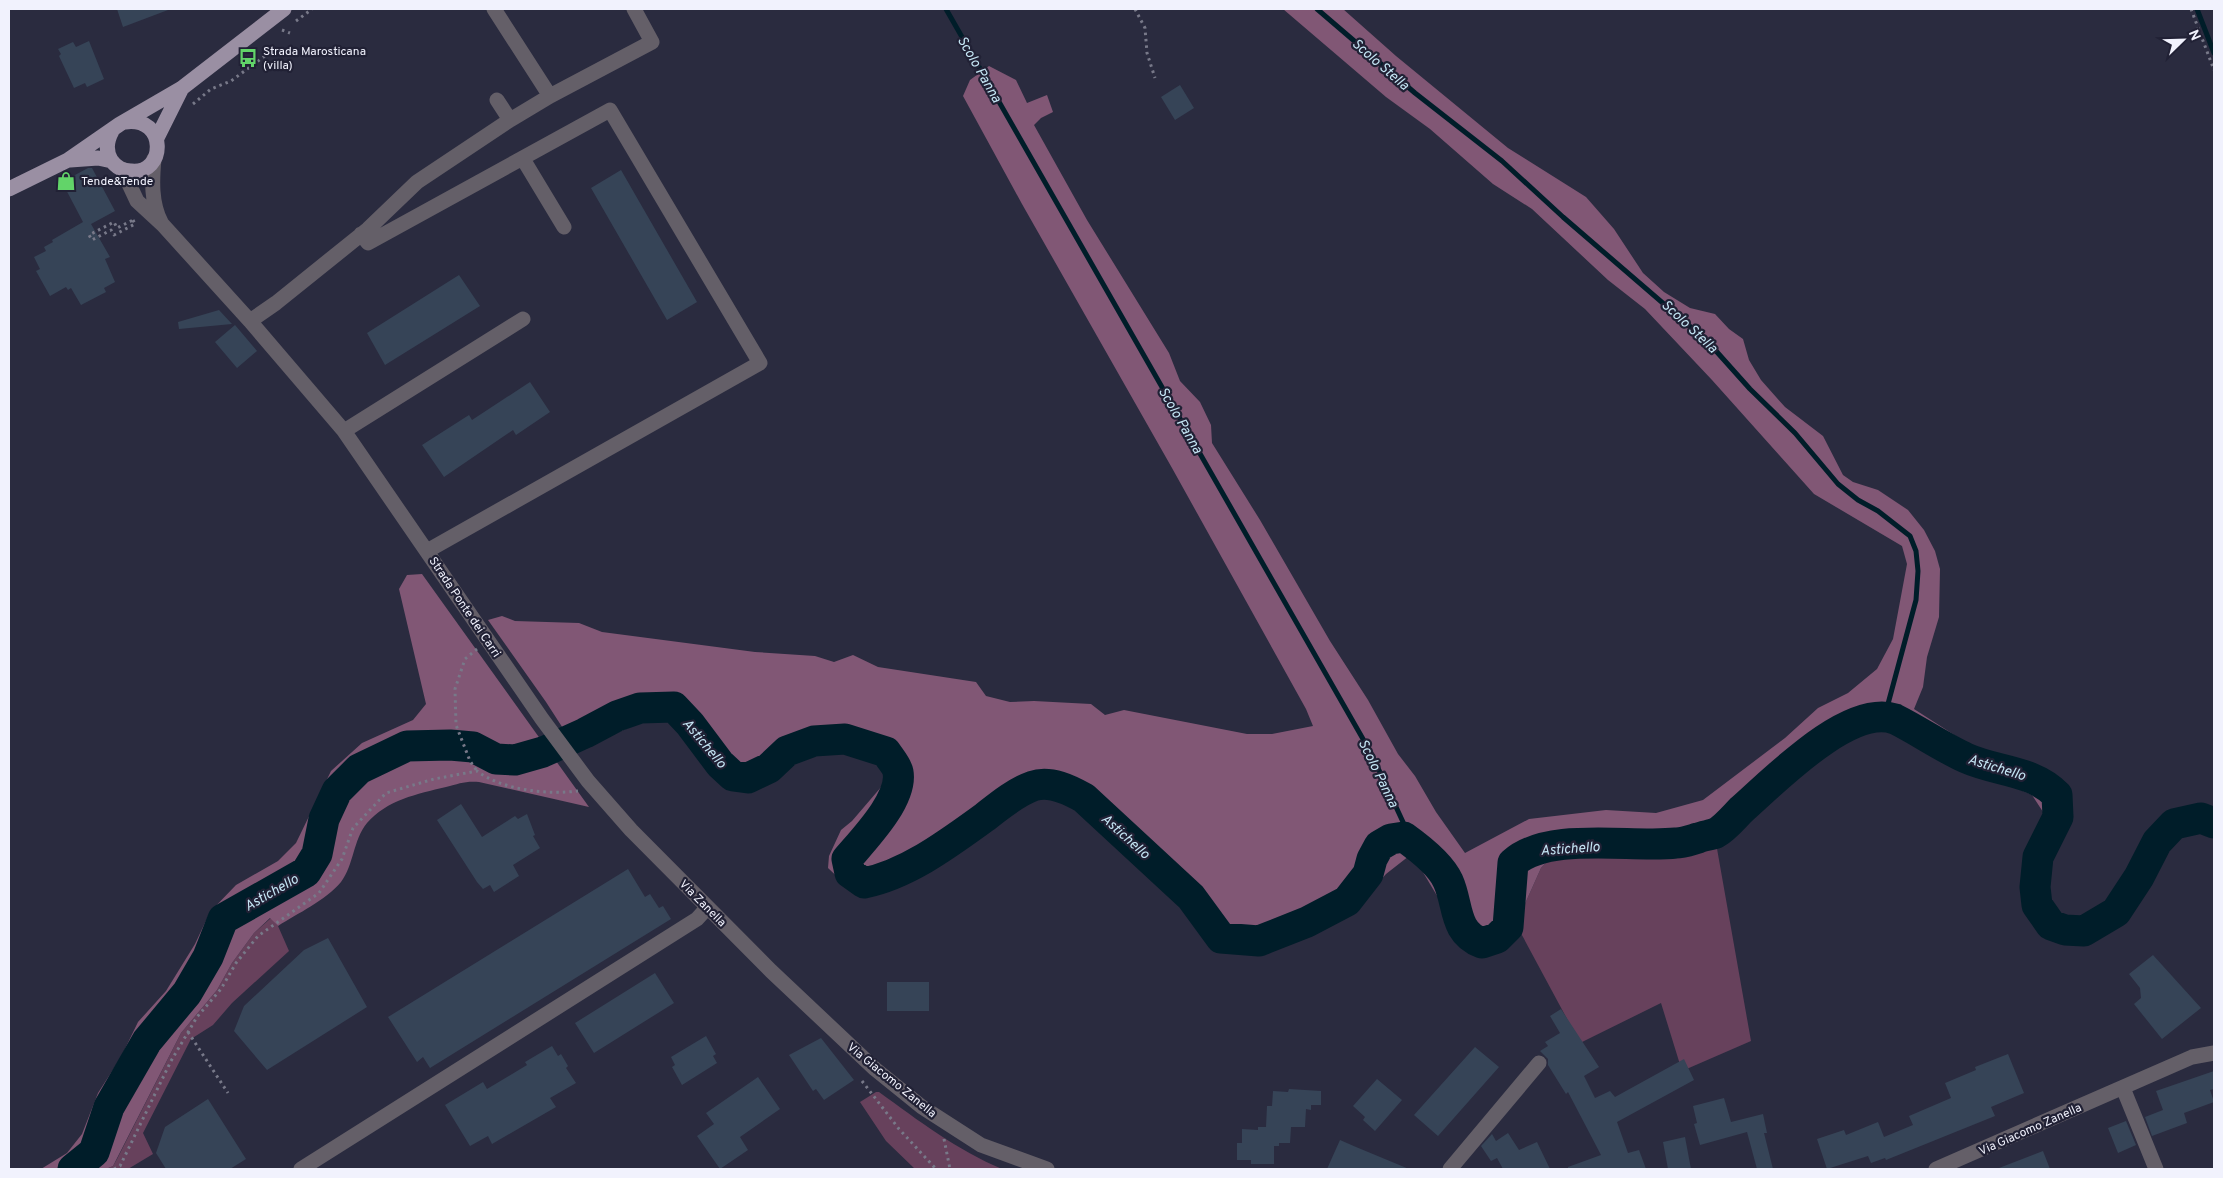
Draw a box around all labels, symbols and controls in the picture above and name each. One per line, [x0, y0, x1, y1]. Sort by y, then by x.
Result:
north arrow [2158, 15, 2208, 65]
text: N [2184, 28, 2203, 43]
water label: Scolo Panna [953, 33, 1005, 107]
water label: Scolo Stella [1348, 36, 1413, 95]
place label: Strada Marosticana (villa) [263, 44, 366, 74]
bus stop icon: Strada Marosticana (villa) [237, 47, 259, 69]
shop icon: Tende&Tende [55, 170, 77, 192]
place label: Tende&Tende [81, 174, 153, 190]
water label: Scolo Stella [1657, 297, 1721, 358]
water label: Scolo Panna [1154, 384, 1206, 458]
street label: Strada Ponte dei Carri [425, 554, 504, 661]
water label: Astichello [678, 716, 730, 773]
water label: Scolo Panna [1354, 737, 1402, 811]
water label: Astichello [1966, 752, 2028, 785]
water label: Astichello [1097, 811, 1153, 864]
water label: Astichello [1540, 839, 1601, 860]
water label: Astichello [242, 871, 302, 916]
street label: Via Zanella [675, 877, 729, 931]
street label: Via Giacomo Zanella [843, 1040, 939, 1122]
street label: Via Giacomo Zanella [1977, 1100, 2084, 1160]

